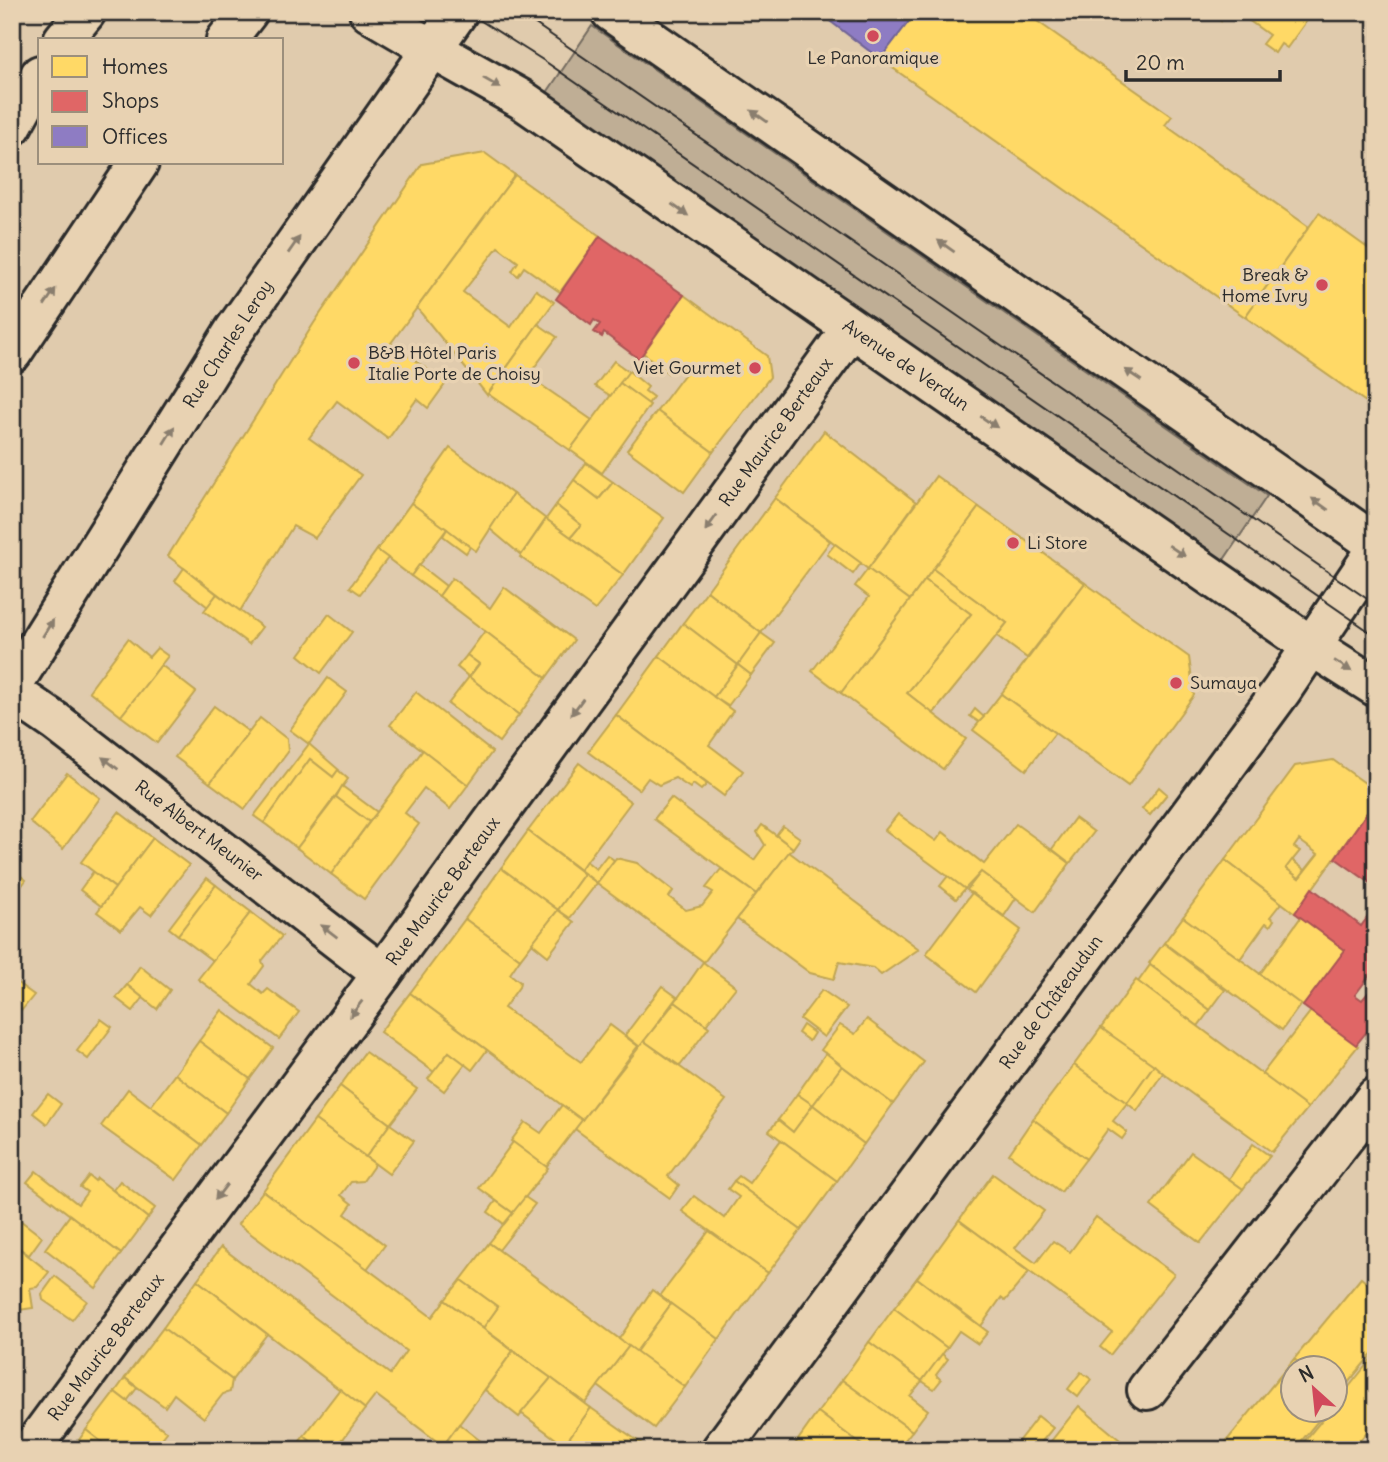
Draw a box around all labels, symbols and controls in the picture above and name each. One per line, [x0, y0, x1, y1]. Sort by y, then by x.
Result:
marker: Le Panoramique [865, 28, 881, 44]
legend [38, 38, 284, 164]
scale bar [1126, 38, 1280, 82]
place label: Le Panoramique [807, 46, 939, 69]
text: 20 m [1136, 49, 1185, 76]
text: Homes [102, 53, 168, 80]
one-way arrow [482, 77, 501, 89]
text: Shops [102, 87, 159, 114]
one-way arrow [750, 109, 768, 123]
text: Offices [102, 123, 168, 150]
one-way arrow [671, 203, 689, 217]
one-way arrow [287, 236, 301, 254]
one-way arrow [936, 240, 955, 253]
place label: Break & Home Ivry [1222, 263, 1308, 307]
street label: Rue Charles Leroy [178, 275, 278, 412]
marker: Break & Home Ivry [1314, 277, 1330, 293]
one-way arrow [43, 287, 56, 306]
street label: Avenue de Verdun [838, 314, 974, 416]
place label: B&B Hôtel Paris Italie Porte de Choisy [368, 341, 541, 385]
street label: Rue Maurice Berteaux [714, 352, 838, 511]
marker: B&B Hôtel Paris Italie Porte de Choisy [346, 355, 362, 371]
place label: Viet Gourmet [633, 356, 741, 379]
marker: Viet Gourmet [747, 360, 763, 376]
one-way arrow [1124, 368, 1142, 382]
one-way arrow [980, 415, 998, 429]
one-way arrow [163, 426, 176, 445]
one-way arrow [1311, 498, 1329, 512]
one-way arrow [704, 514, 718, 532]
place label: Li Store [1027, 531, 1088, 554]
marker: Li Store [1005, 535, 1021, 551]
one-way arrow [1167, 544, 1186, 557]
one-way arrow [42, 619, 55, 638]
one-way arrow [1333, 659, 1352, 672]
place label: Sumaya [1190, 671, 1257, 694]
marker: Sumaya [1168, 675, 1184, 691]
one-way arrow [570, 698, 584, 716]
one-way arrow [101, 755, 119, 770]
street label: Rue Albert Meunier [131, 775, 269, 887]
street label: Rue Maurice Berteaux [381, 811, 505, 970]
one-way arrow [321, 923, 339, 938]
street label: Rue de Châteaudun [994, 930, 1107, 1073]
one-way arrow [349, 1000, 363, 1018]
one-way arrow [214, 1183, 228, 1201]
street label: Rue Maurice Berteaux [43, 1268, 169, 1425]
north arrow [1280, 1354, 1350, 1424]
text: N [1295, 1360, 1318, 1388]

